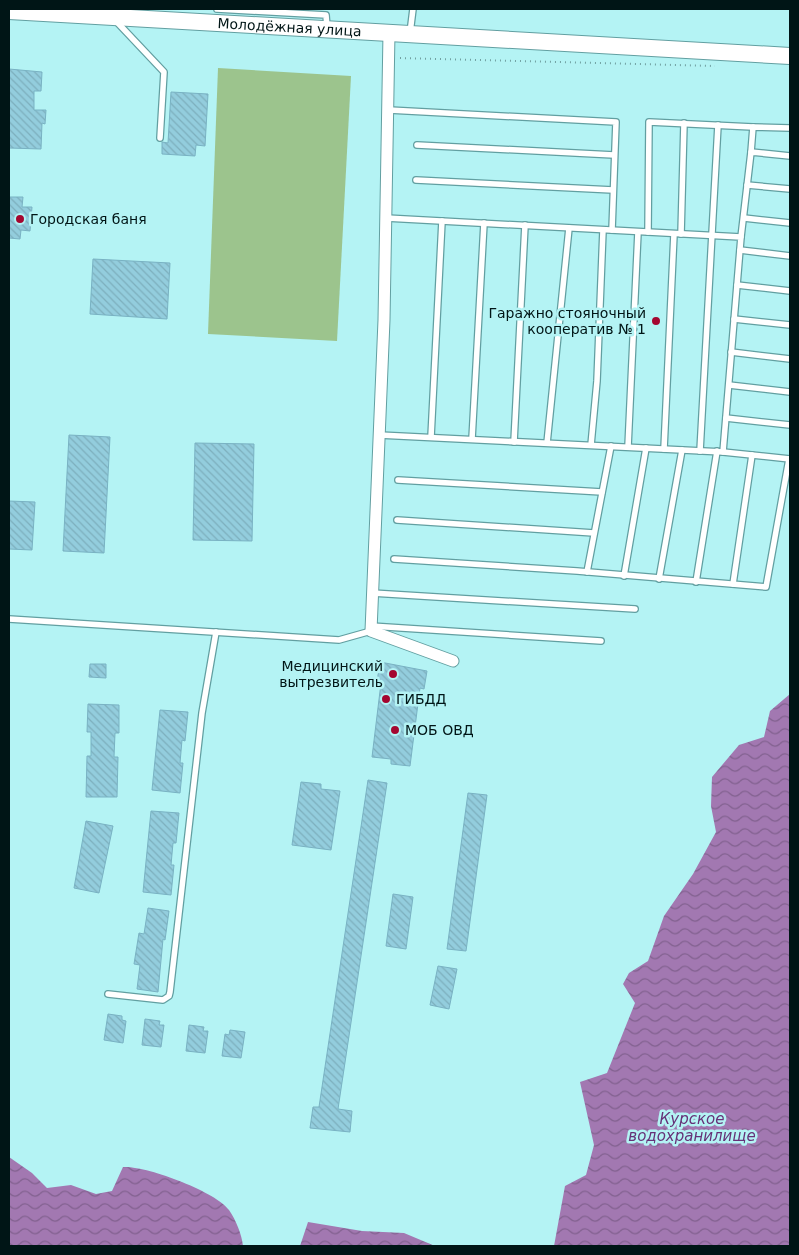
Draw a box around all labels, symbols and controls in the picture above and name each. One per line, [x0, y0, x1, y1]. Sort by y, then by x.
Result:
street label: Молодёжная улица [217, 15, 362, 39]
place label: Городская баня [30, 211, 147, 227]
marker: Городская баня [14, 213, 26, 225]
place label: Гаражно стояночный кооператив № 1 [489, 305, 646, 337]
marker: Гаражно стояночный кооператив № 1 [650, 315, 662, 327]
place label: Медицинский вытрезвитель [279, 658, 383, 690]
marker: Медицинский вытрезвитель [387, 668, 399, 680]
place label: ГИБДД [396, 691, 447, 707]
marker: ГИБДД [380, 693, 392, 705]
place label: МОБ ОВД [405, 722, 474, 738]
marker: МОБ ОВД [389, 724, 401, 736]
water label: Курское водохранилище [628, 1110, 756, 1145]

